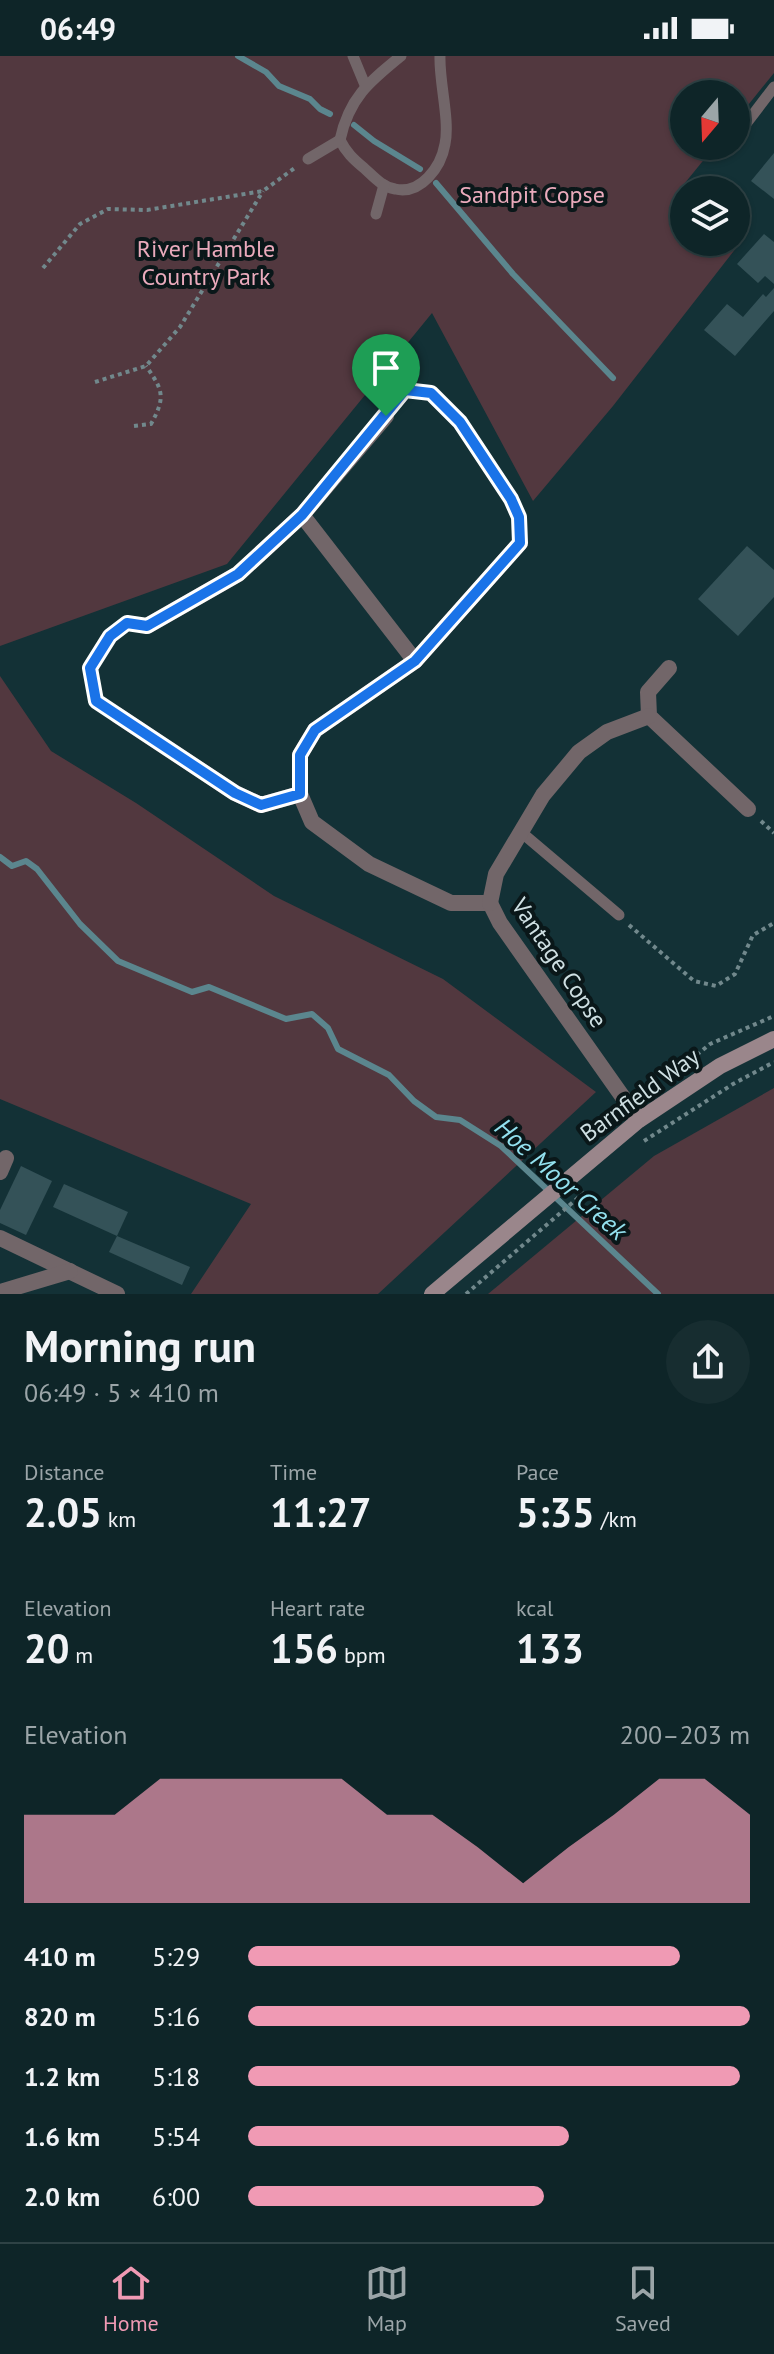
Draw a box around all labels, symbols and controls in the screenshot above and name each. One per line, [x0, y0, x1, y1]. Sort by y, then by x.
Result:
text: 06:49 [40, 9, 116, 48]
north arrow [670, 80, 750, 160]
map controls [670, 80, 750, 256]
button: layers [670, 176, 750, 256]
park label: Sandpit Copse [459, 179, 605, 210]
park label: River Hamble Country Park [137, 233, 275, 292]
pin [352, 334, 420, 416]
icon: arrive [364, 346, 408, 390]
street label: Vantage Copse [504, 891, 614, 1034]
street label: Barnfield Way [574, 1041, 706, 1148]
water label: Hoe Moor Creek [488, 1110, 635, 1248]
text: Morning run [24, 1317, 256, 1374]
button: share [666, 1320, 750, 1404]
text: 06:49 · 5 × 410 m [24, 1376, 219, 1409]
text: Distance [24, 1458, 105, 1486]
text: Time [270, 1458, 317, 1486]
text: Pace [516, 1458, 559, 1486]
text: 2.05 [24, 1486, 102, 1538]
text: 11:27 [270, 1486, 371, 1538]
text: 5:35 [516, 1486, 595, 1538]
text: km [102, 1505, 136, 1533]
text: /km [595, 1505, 637, 1533]
text: Elevation [24, 1594, 112, 1622]
text: Heart rate [270, 1594, 365, 1622]
text: kcal [516, 1594, 554, 1622]
text: 20 [24, 1622, 69, 1674]
text: 156 [270, 1622, 338, 1674]
text: 133 [516, 1622, 584, 1674]
text: m [69, 1641, 93, 1669]
text: bpm [338, 1641, 386, 1669]
text: Elevation [24, 1718, 128, 1751]
text: 200–203 m [620, 1718, 750, 1751]
text: 410 m [24, 1940, 96, 1973]
text: 5:29 [152, 1940, 200, 1973]
text: 820 m [24, 2000, 96, 2033]
text: 5:16 [152, 2000, 200, 2033]
text: 1.2 km [24, 2060, 100, 2093]
text: 5:18 [152, 2060, 200, 2093]
text: 1.6 km [24, 2120, 100, 2153]
text: 5:54 [152, 2120, 200, 2153]
text: 2.0 km [24, 2180, 100, 2213]
text: 6:00 [152, 2180, 200, 2213]
tab: Home [103, 2261, 159, 2337]
tab: Map [365, 2261, 409, 2337]
tab: Saved [615, 2261, 671, 2337]

